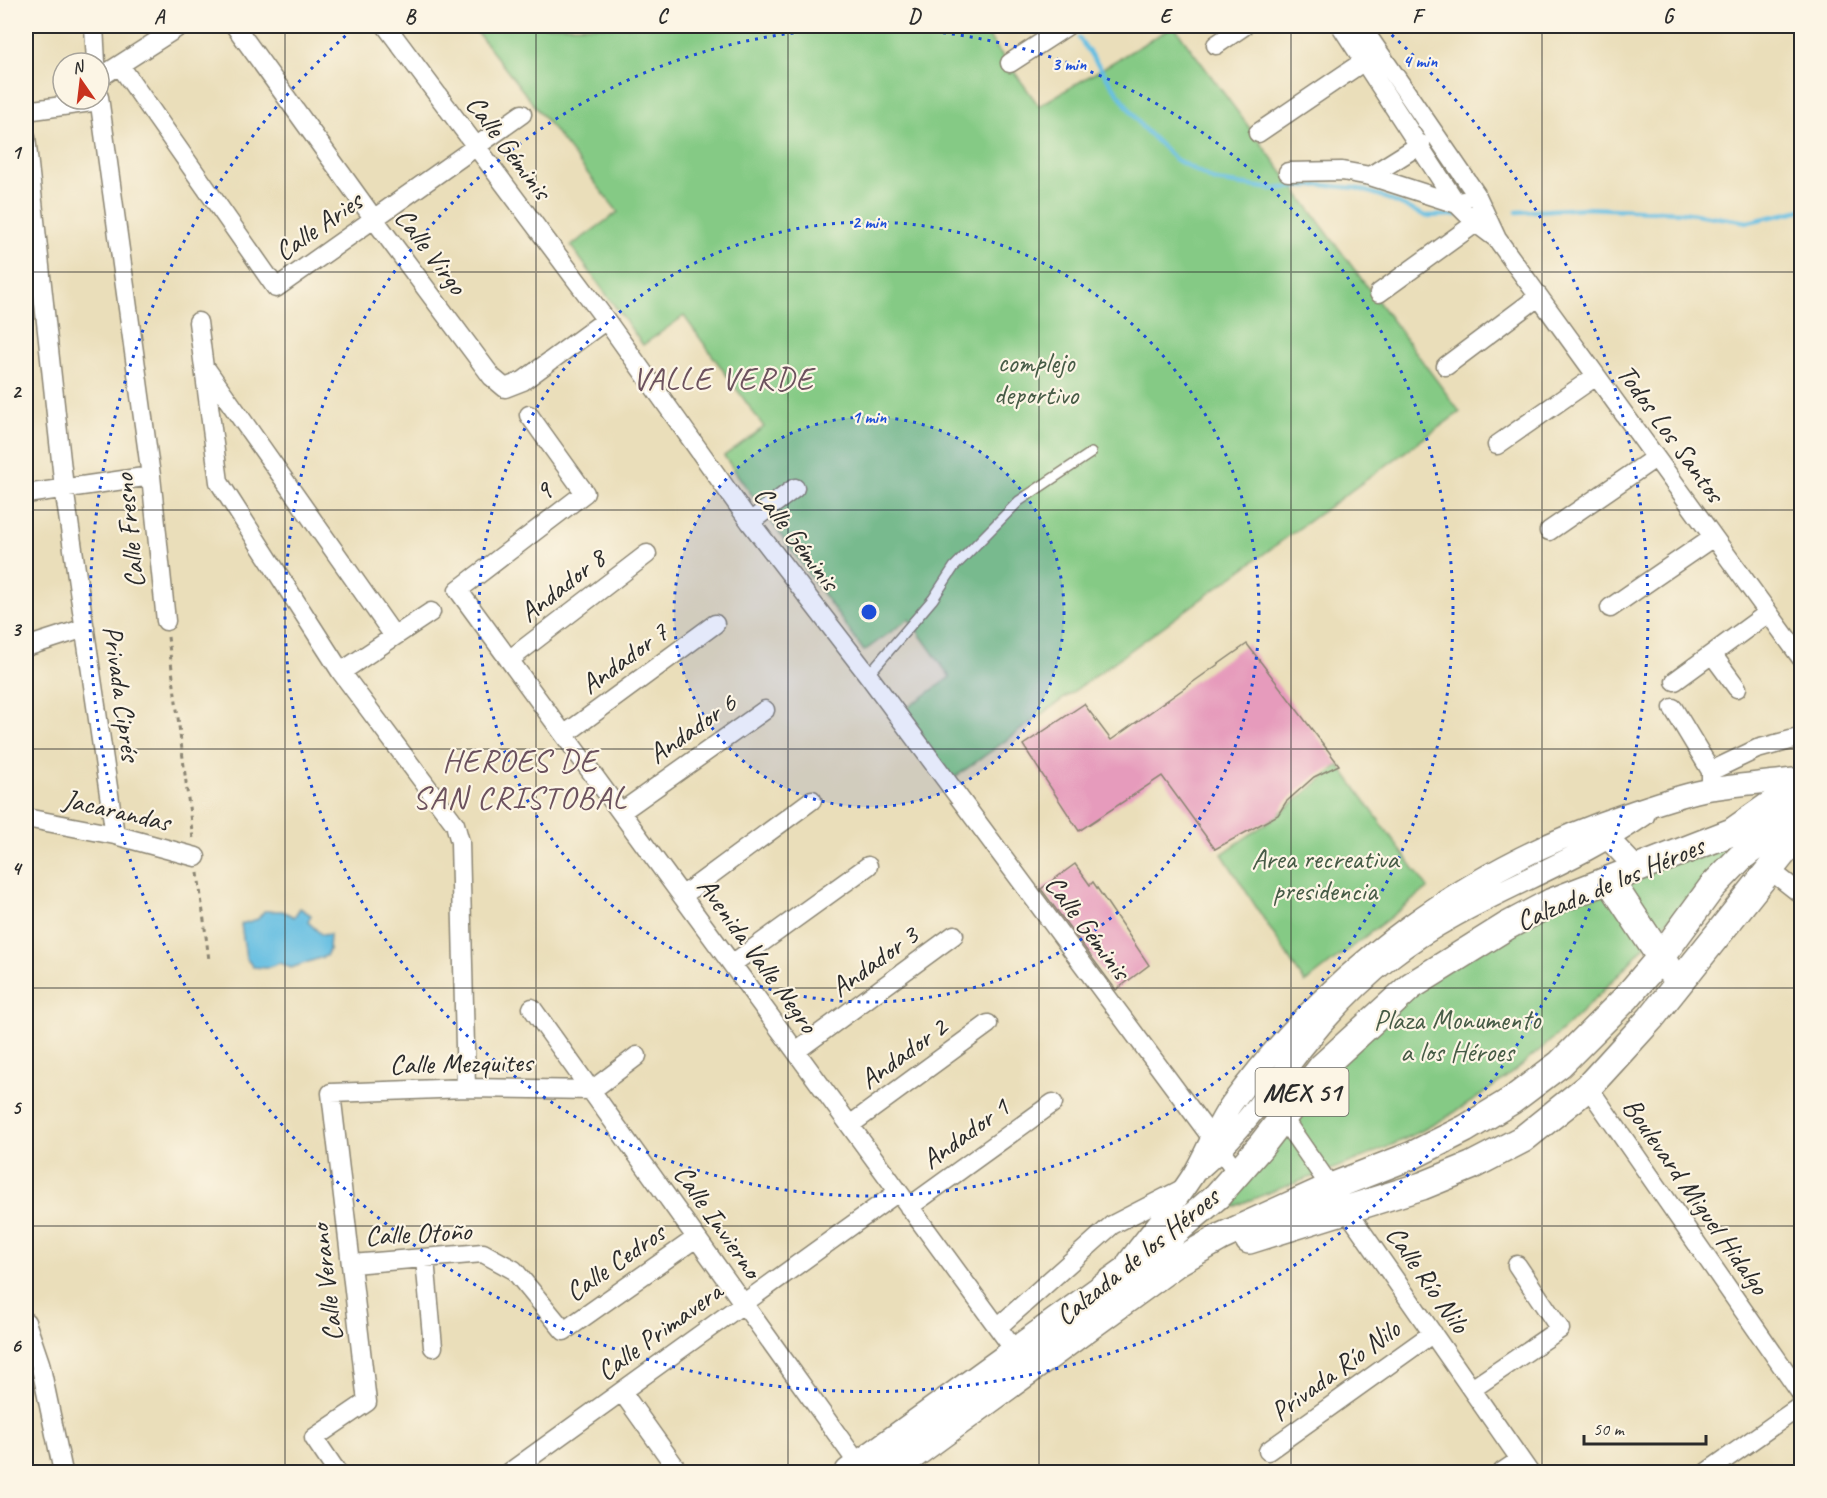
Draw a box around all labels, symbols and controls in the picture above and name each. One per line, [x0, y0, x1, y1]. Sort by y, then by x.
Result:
text: A [154, 4, 166, 29]
text: B [405, 4, 417, 29]
text: C [657, 4, 669, 29]
text: D [908, 4, 922, 29]
text: E [1160, 4, 1174, 29]
text: F [1412, 4, 1426, 29]
text: G [1663, 4, 1676, 29]
text: 4 min [1403, 50, 1438, 72]
north arrow [51, 51, 111, 111]
text: 3 min [1052, 53, 1087, 75]
text: N [70, 56, 88, 78]
street label: Calle Géminis [458, 88, 561, 208]
text: 1 [12, 140, 23, 165]
street label: Calle Aries [267, 182, 371, 269]
street label: Calle Virgo [387, 201, 476, 303]
text: 2 min [852, 211, 887, 233]
park label: complejo deportivo [994, 345, 1080, 412]
street label: Todos Los Santos [1609, 357, 1734, 511]
district label: VALLE VERDE [632, 358, 816, 399]
text: 2 [12, 379, 23, 404]
text: 1 min [852, 406, 887, 428]
street label: Calle Fresno [105, 470, 152, 590]
street label: 9 [527, 472, 560, 509]
street label: Calle Géminis [746, 479, 849, 599]
street label: Andador 8 [512, 539, 614, 630]
centre of rings [859, 602, 879, 622]
street label: Andador 7 [573, 614, 676, 702]
text: 3 [12, 617, 23, 642]
street label: Privada Ciprés [95, 623, 149, 765]
street label: Andador 6 [641, 684, 744, 771]
district label: HEROES DE SAN CRISTOBAL [413, 740, 627, 818]
street label: Jacarandas [58, 780, 176, 840]
street label: Calzada de los Héroes [1511, 827, 1712, 938]
park label: Area recreativa presidencia [1251, 841, 1400, 908]
text: 4 [12, 856, 24, 881]
street label: Calle Géminis [1037, 868, 1140, 988]
street label: Avenida Valle Negro [690, 870, 828, 1041]
street label: Andador 3 [823, 916, 927, 1005]
park label: Plaza Monumento a los Héroes [1374, 1002, 1542, 1069]
street label: Andador 2 [852, 1008, 956, 1097]
street label: Calle Mezquites [389, 1044, 535, 1082]
road number: MEX 51 [1256, 1068, 1348, 1116]
street label: Andador 1 [914, 1089, 1017, 1177]
street label: Boulevard Miguel Hidalgo [1615, 1091, 1778, 1303]
text: 5 [12, 1095, 23, 1120]
street label: Calle Invierno [666, 1157, 772, 1287]
street label: Calzada de los Héroes [1048, 1178, 1228, 1333]
street label: Calle Otoño [364, 1213, 474, 1253]
street label: Calle Cedros [558, 1214, 674, 1309]
street label: Calle Río Nilo [1378, 1218, 1479, 1341]
street label: Calle Verano [301, 1219, 351, 1343]
street label: Calle Primavera [589, 1272, 731, 1388]
street label: Privada Río Nilo [1263, 1310, 1408, 1429]
text: 6 [11, 1333, 22, 1358]
scale bar [1584, 1408, 1706, 1446]
text: 50 m [1593, 1418, 1626, 1440]

